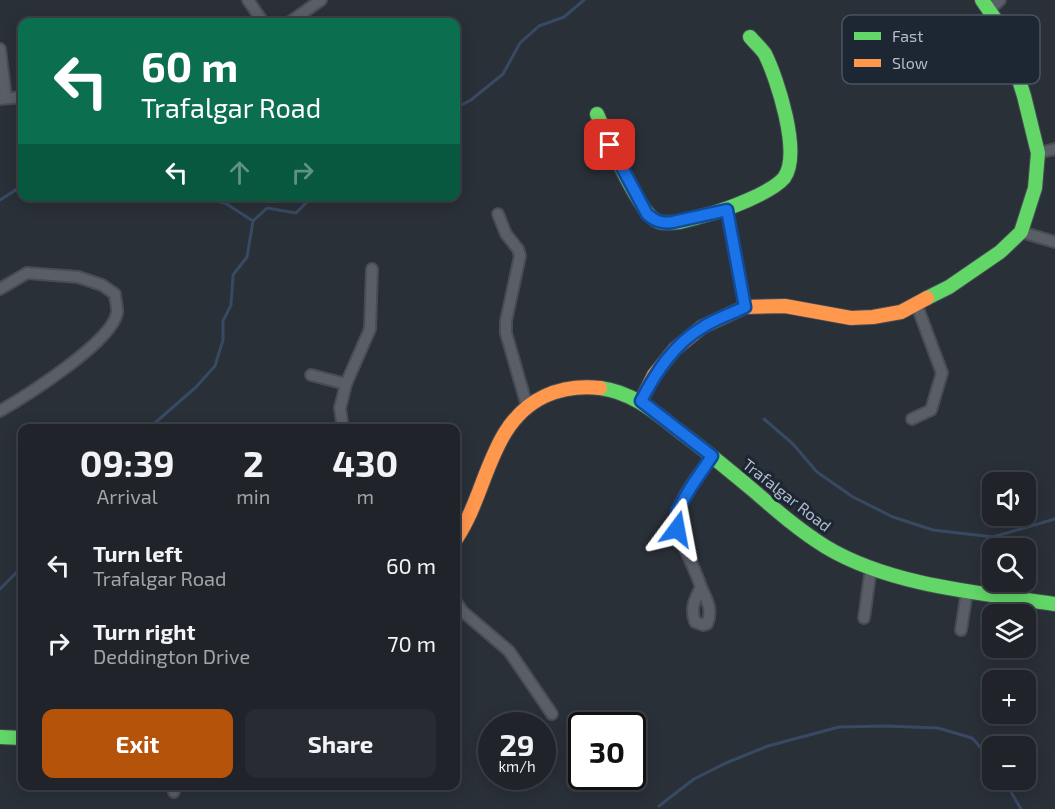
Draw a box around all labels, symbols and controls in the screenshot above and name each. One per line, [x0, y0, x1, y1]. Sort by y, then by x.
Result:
legend [842, 15, 1040, 84]
text: Fast [892, 26, 923, 45]
text: 60 m [141, 40, 238, 90]
icon: left [42, 42, 120, 120]
text: Slow [892, 53, 928, 72]
text: Trafalgar Road [141, 91, 321, 123]
pin [584, 119, 635, 170]
icon: arrive [593, 128, 626, 161]
icon: left [160, 156, 193, 189]
icon: ahead [223, 156, 256, 189]
icon: right [286, 156, 319, 189]
text: 09:39 [80, 441, 175, 484]
text: 2 [243, 441, 264, 484]
text: 430 [332, 441, 398, 484]
street label: Trafalgar Road [739, 454, 835, 535]
map controls [982, 472, 1036, 790]
button: sound [982, 472, 1036, 526]
text: Arrival [97, 484, 158, 508]
text: min [236, 484, 270, 508]
text: m [356, 484, 374, 508]
position arrow [645, 497, 709, 561]
button: search [982, 538, 1036, 592]
text: Turn left [93, 540, 182, 566]
icon: left [42, 549, 75, 582]
text: 60 m [386, 552, 436, 578]
text: Trafalgar Road [93, 566, 226, 590]
button: layers [982, 604, 1036, 658]
text: Turn right [93, 618, 195, 644]
icon: right [42, 627, 75, 660]
text: 70 m [387, 630, 436, 656]
text: Deddington Drive [93, 644, 250, 668]
button: + [982, 670, 1036, 724]
button: Exit [42, 709, 233, 778]
button: Share [245, 709, 436, 778]
speed limit sign: 30 [568, 712, 646, 790]
text: 29 [499, 726, 535, 762]
button: − [982, 736, 1036, 790]
text: km/h [498, 757, 536, 775]

